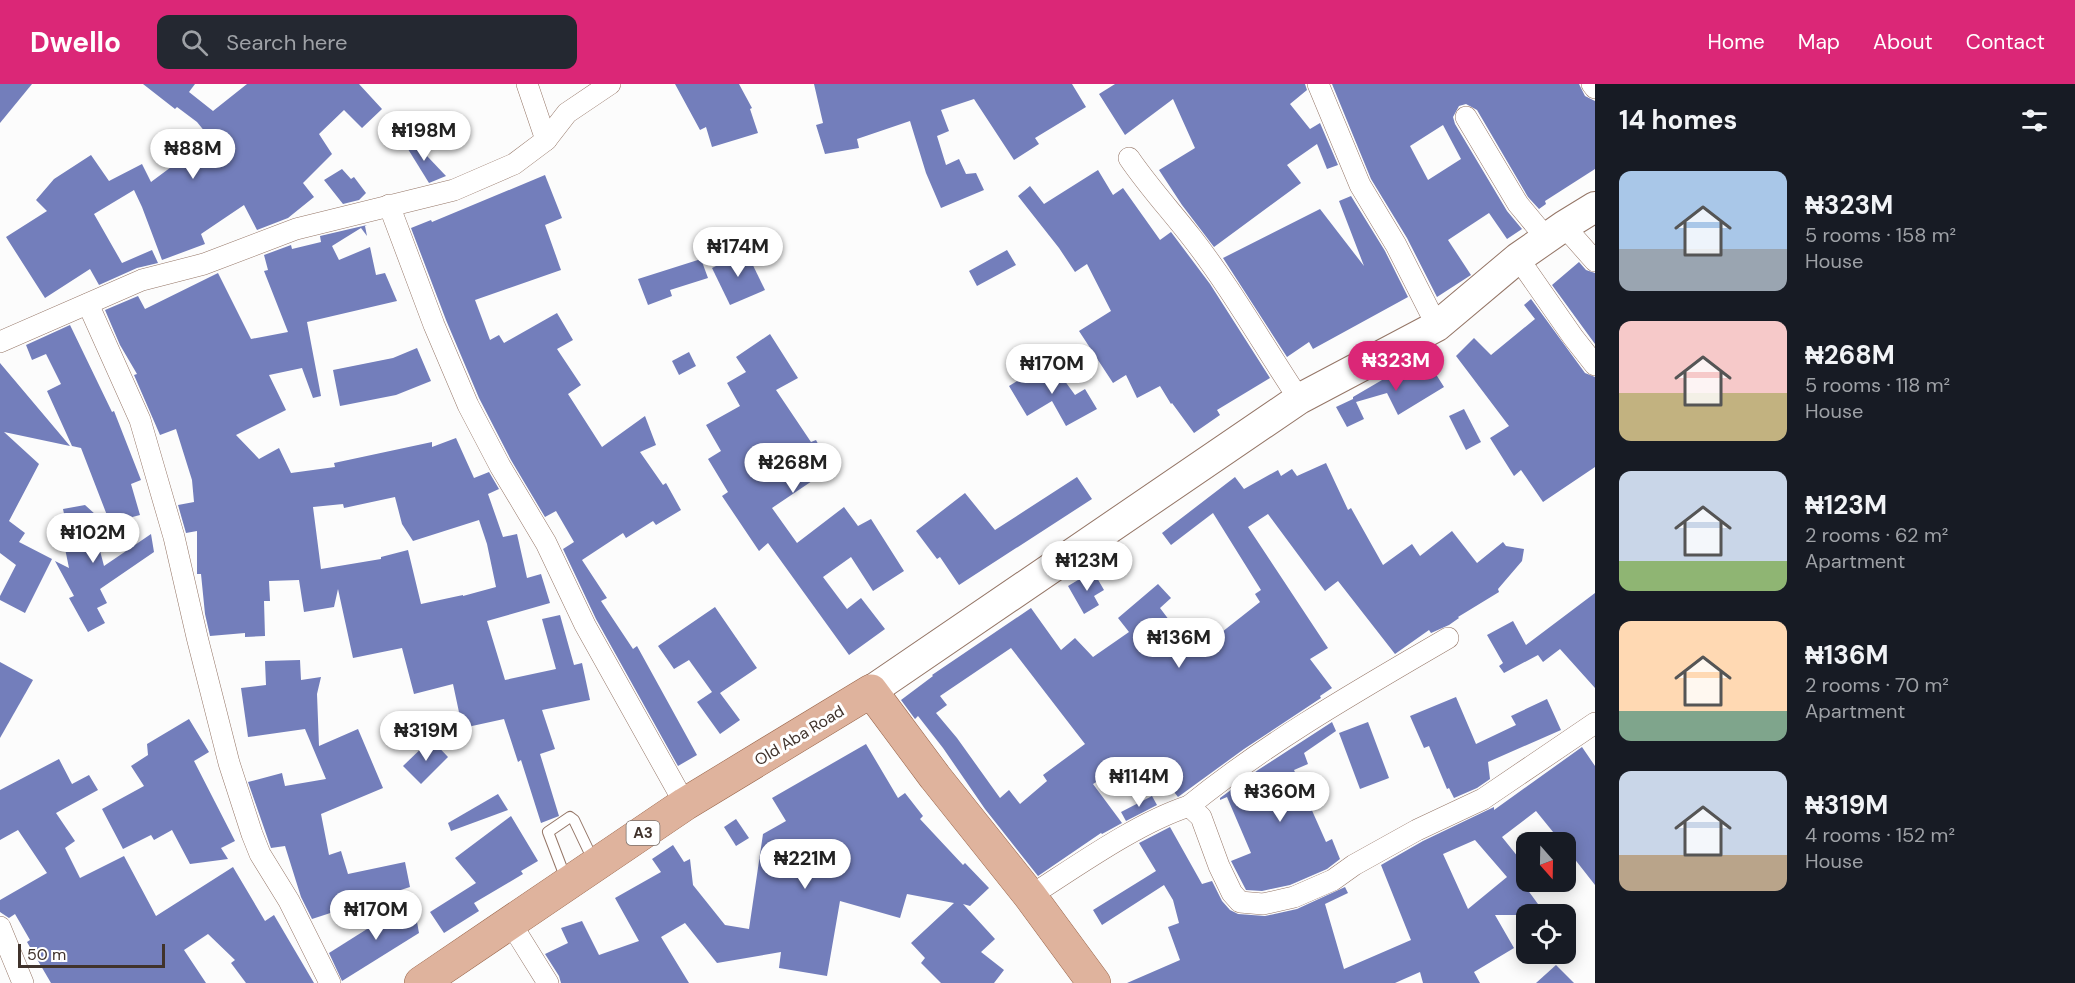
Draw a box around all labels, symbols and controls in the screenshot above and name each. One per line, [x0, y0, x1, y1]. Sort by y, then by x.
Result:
search box [157, 15, 577, 69]
text: Dwello [30, 24, 121, 61]
icon: search [178, 26, 211, 59]
text: Search here [226, 28, 348, 57]
text: Home [1707, 28, 1765, 56]
text: Map [1798, 28, 1840, 56]
text: About [1873, 28, 1933, 56]
text: Contact [1966, 28, 2045, 56]
text: 14 homes [1619, 103, 1737, 137]
icon: filters [2018, 104, 2051, 137]
pin: ₦198M [382, 111, 466, 162]
text: ₦198M [392, 117, 456, 143]
pin: ₦88M [157, 129, 229, 180]
text: ₦88M [164, 135, 222, 161]
text: ₦323M [1805, 188, 1893, 222]
icon: home [1667, 195, 1739, 267]
text: 5 rooms · 158 m² [1805, 222, 1956, 248]
pin: ₦174M [696, 227, 780, 278]
text: ₦174M [707, 233, 769, 259]
text: House [1805, 248, 1863, 274]
text: ₦268M [1805, 338, 1895, 372]
pin: ₦323M [1354, 341, 1438, 392]
pin: ₦170M [1010, 344, 1094, 395]
icon: home [1667, 345, 1739, 417]
text: ₦323M [1362, 347, 1430, 373]
text: ₦170M [1020, 350, 1084, 376]
text: 5 rooms · 118 m² [1805, 372, 1950, 398]
text: House [1805, 398, 1863, 424]
pin: ₦268M [751, 443, 835, 494]
text: ₦268M [758, 449, 828, 475]
text: ₦123M [1805, 488, 1887, 522]
icon: home [1667, 495, 1739, 567]
pin: ₦102M [51, 513, 135, 564]
text: ₦102M [61, 519, 125, 545]
text: 2 rooms · 62 m² [1805, 522, 1948, 548]
pin: ₦123M [1045, 541, 1129, 592]
text: ₦123M [1055, 547, 1119, 573]
text: Apartment [1805, 548, 1905, 574]
pin: ₦136M [1137, 618, 1221, 669]
text: ₦136M [1147, 624, 1211, 650]
text: ₦136M [1805, 638, 1888, 672]
icon: home [1667, 645, 1739, 717]
text: 2 rooms · 70 m² [1805, 672, 1949, 698]
text: Apartment [1805, 698, 1905, 724]
street label: Old Aba Road [751, 700, 848, 770]
pin: ₦319M [384, 711, 468, 762]
text: ₦319M [394, 717, 458, 743]
pin: ₦114M [1097, 757, 1181, 808]
text: ₦114M [1109, 763, 1169, 789]
pin: ₦360M [1238, 772, 1322, 823]
text: ₦360M [1245, 778, 1315, 804]
text: ₦319M [1805, 788, 1888, 822]
icon: home [1667, 795, 1739, 867]
road number: A3 [626, 821, 660, 845]
text: 4 rooms · 152 m² [1805, 822, 1955, 848]
north arrow [1516, 832, 1576, 892]
map controls [1516, 832, 1576, 964]
pin: ₦221M [763, 839, 847, 890]
text: ₦221M [774, 845, 836, 871]
text: House [1805, 848, 1863, 874]
pin: ₦170M [334, 890, 418, 941]
text: ₦170M [344, 896, 408, 922]
button: locate [1516, 904, 1576, 964]
scale bar [18, 941, 165, 968]
text: 50 m [27, 944, 66, 965]

